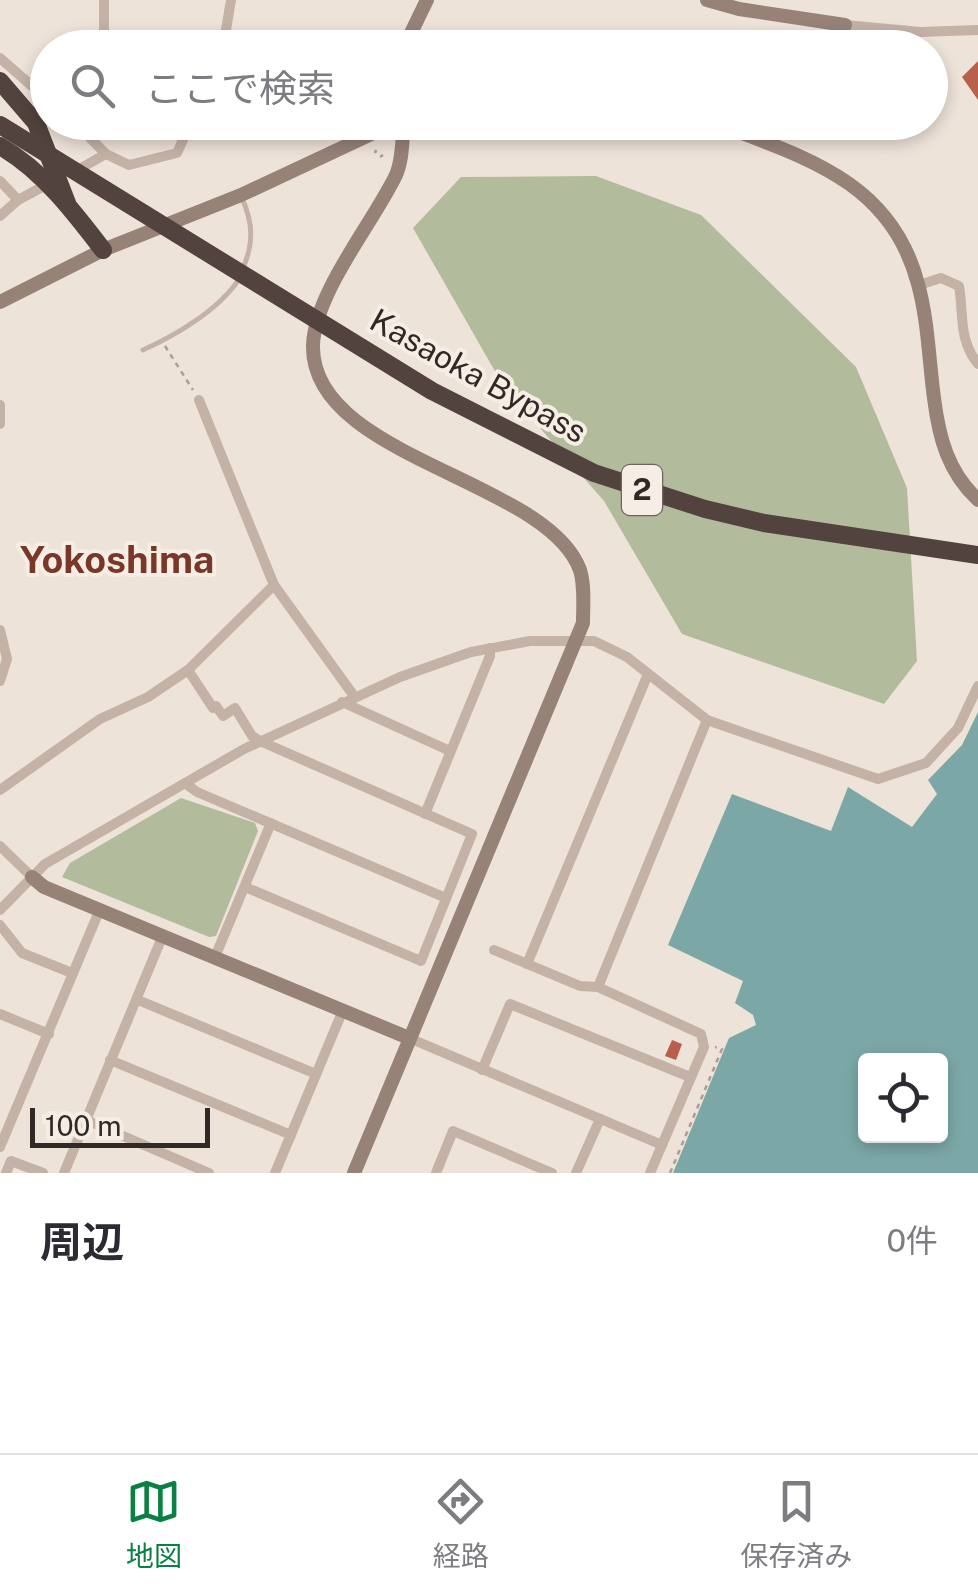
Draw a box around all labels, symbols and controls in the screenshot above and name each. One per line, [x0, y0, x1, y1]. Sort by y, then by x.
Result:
search box [30, 30, 948, 140]
icon: search [65, 58, 120, 113]
text: ここで検索 [145, 66, 335, 111]
street label: Kasaoka Bypass [364, 301, 593, 450]
road number: 2 [622, 465, 662, 515]
district label: Yokoshima [20, 537, 214, 582]
map controls [858, 1053, 948, 1143]
button: locate [858, 1053, 948, 1143]
scale bar [30, 1103, 210, 1148]
text: 100 m [45, 1109, 122, 1142]
text: 周辺 [40, 1217, 124, 1266]
text: 0件 [886, 1222, 938, 1259]
tab: 地図 [126, 1474, 182, 1574]
tab: 経路 [433, 1474, 489, 1574]
tab: 保存済み [740, 1474, 852, 1574]

